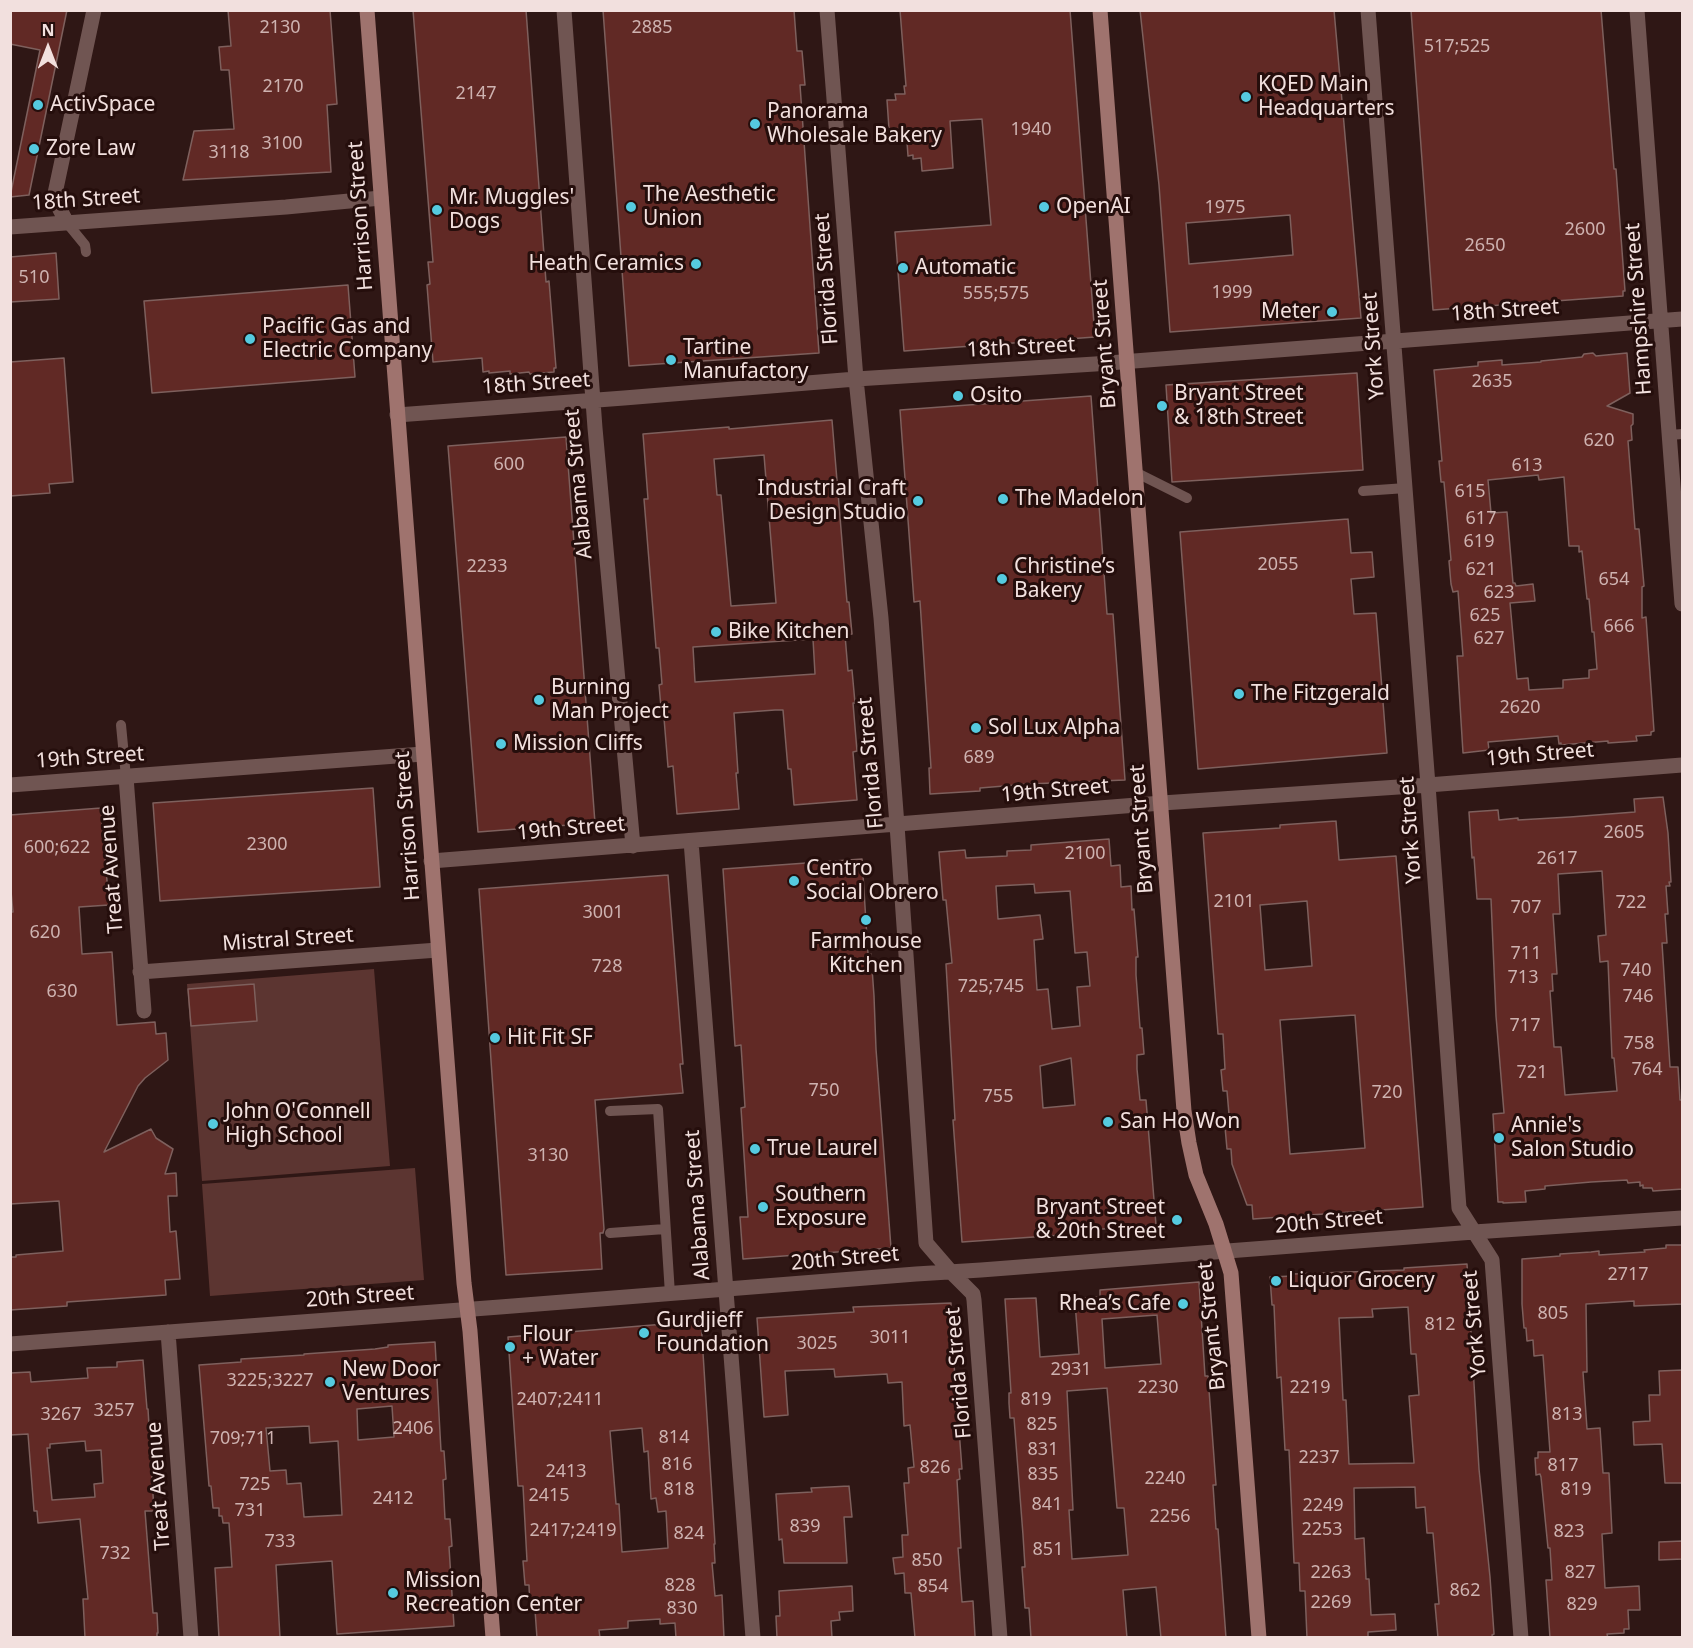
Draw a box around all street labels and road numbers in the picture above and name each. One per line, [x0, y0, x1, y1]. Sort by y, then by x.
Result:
street label: Harrison Street [343, 140, 379, 292]
street label: 18th Street [31, 184, 141, 216]
street label: Florida Street [810, 212, 844, 346]
street label: Hampshire Street [1620, 222, 1658, 396]
street label: Bryant Street [1088, 279, 1122, 409]
street label: York Street [1358, 291, 1390, 401]
street label: 18th Street [1450, 295, 1560, 327]
street label: 18th Street [966, 333, 1076, 363]
street label: 18th Street [481, 368, 591, 400]
street label: Alabama Street [560, 408, 598, 560]
street label: Florida Street [853, 696, 889, 830]
street label: 19th Street [1485, 738, 1595, 772]
street label: 19th Street [35, 742, 145, 774]
street label: Harrison Street [390, 750, 426, 902]
street label: Bryant Street [1125, 764, 1159, 894]
street label: 19th Street [1000, 774, 1110, 808]
street label: York Street [1395, 775, 1427, 885]
street label: Treat Avenue [95, 804, 129, 934]
street label: 19th Street [516, 812, 626, 846]
street label: Mistral Street [221, 923, 355, 957]
street label: Alabama Street [680, 1129, 716, 1281]
street label: 20th Street [1274, 1205, 1384, 1239]
street label: 20th Street [790, 1242, 900, 1276]
street label: Bryant Street [1193, 1260, 1231, 1392]
street label: York Street [1458, 1269, 1492, 1379]
street label: 20th Street [305, 1281, 415, 1313]
street label: Florida Street [941, 1306, 977, 1440]
street label: Treat Avenue [142, 1421, 176, 1551]

